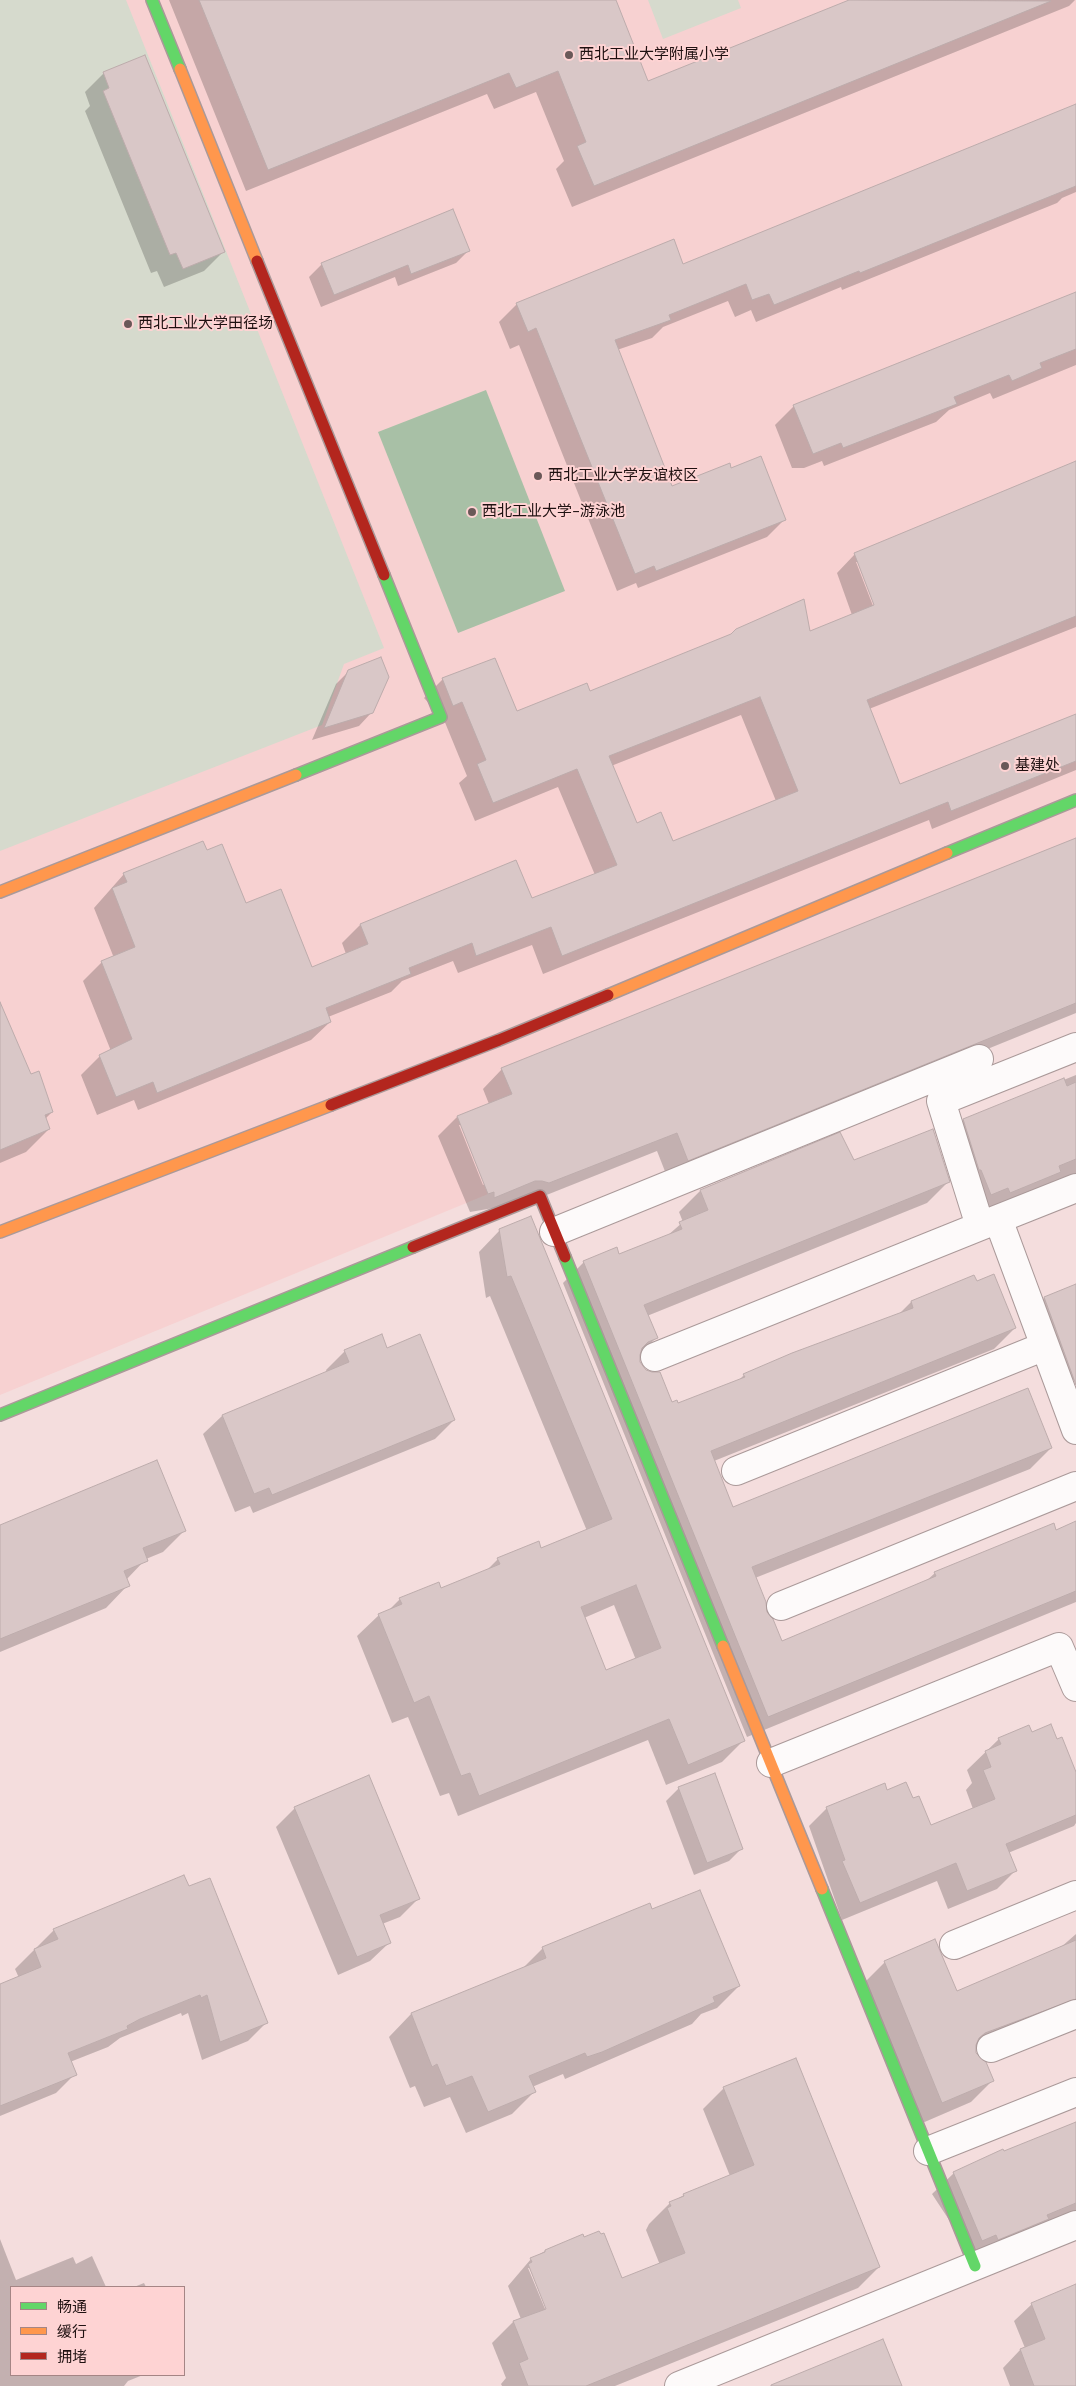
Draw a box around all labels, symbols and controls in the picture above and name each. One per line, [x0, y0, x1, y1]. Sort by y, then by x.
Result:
place label: 西北工业大学附属小学 [579, 46, 729, 64]
marker: 西北工业大学附属小学 [563, 49, 575, 61]
place label: 西北工业大学田径场 [138, 315, 273, 333]
marker: 西北工业大学田径场 [122, 318, 134, 330]
place label: 西北工业大学友谊校区 [548, 467, 698, 485]
marker: 西北工业大学友谊校区 [532, 470, 544, 482]
place label: 西北工业大学-游泳池 [482, 503, 625, 521]
marker: 西北工业大学-游泳池 [466, 506, 478, 518]
place label: 基建处 [1015, 757, 1060, 775]
marker: 基建处 [999, 760, 1011, 772]
legend [10, 2286, 185, 2376]
text: 畅通 [57, 2297, 87, 2317]
text: 缓行 [57, 2322, 87, 2342]
text: 拥堵 [57, 2347, 87, 2367]

